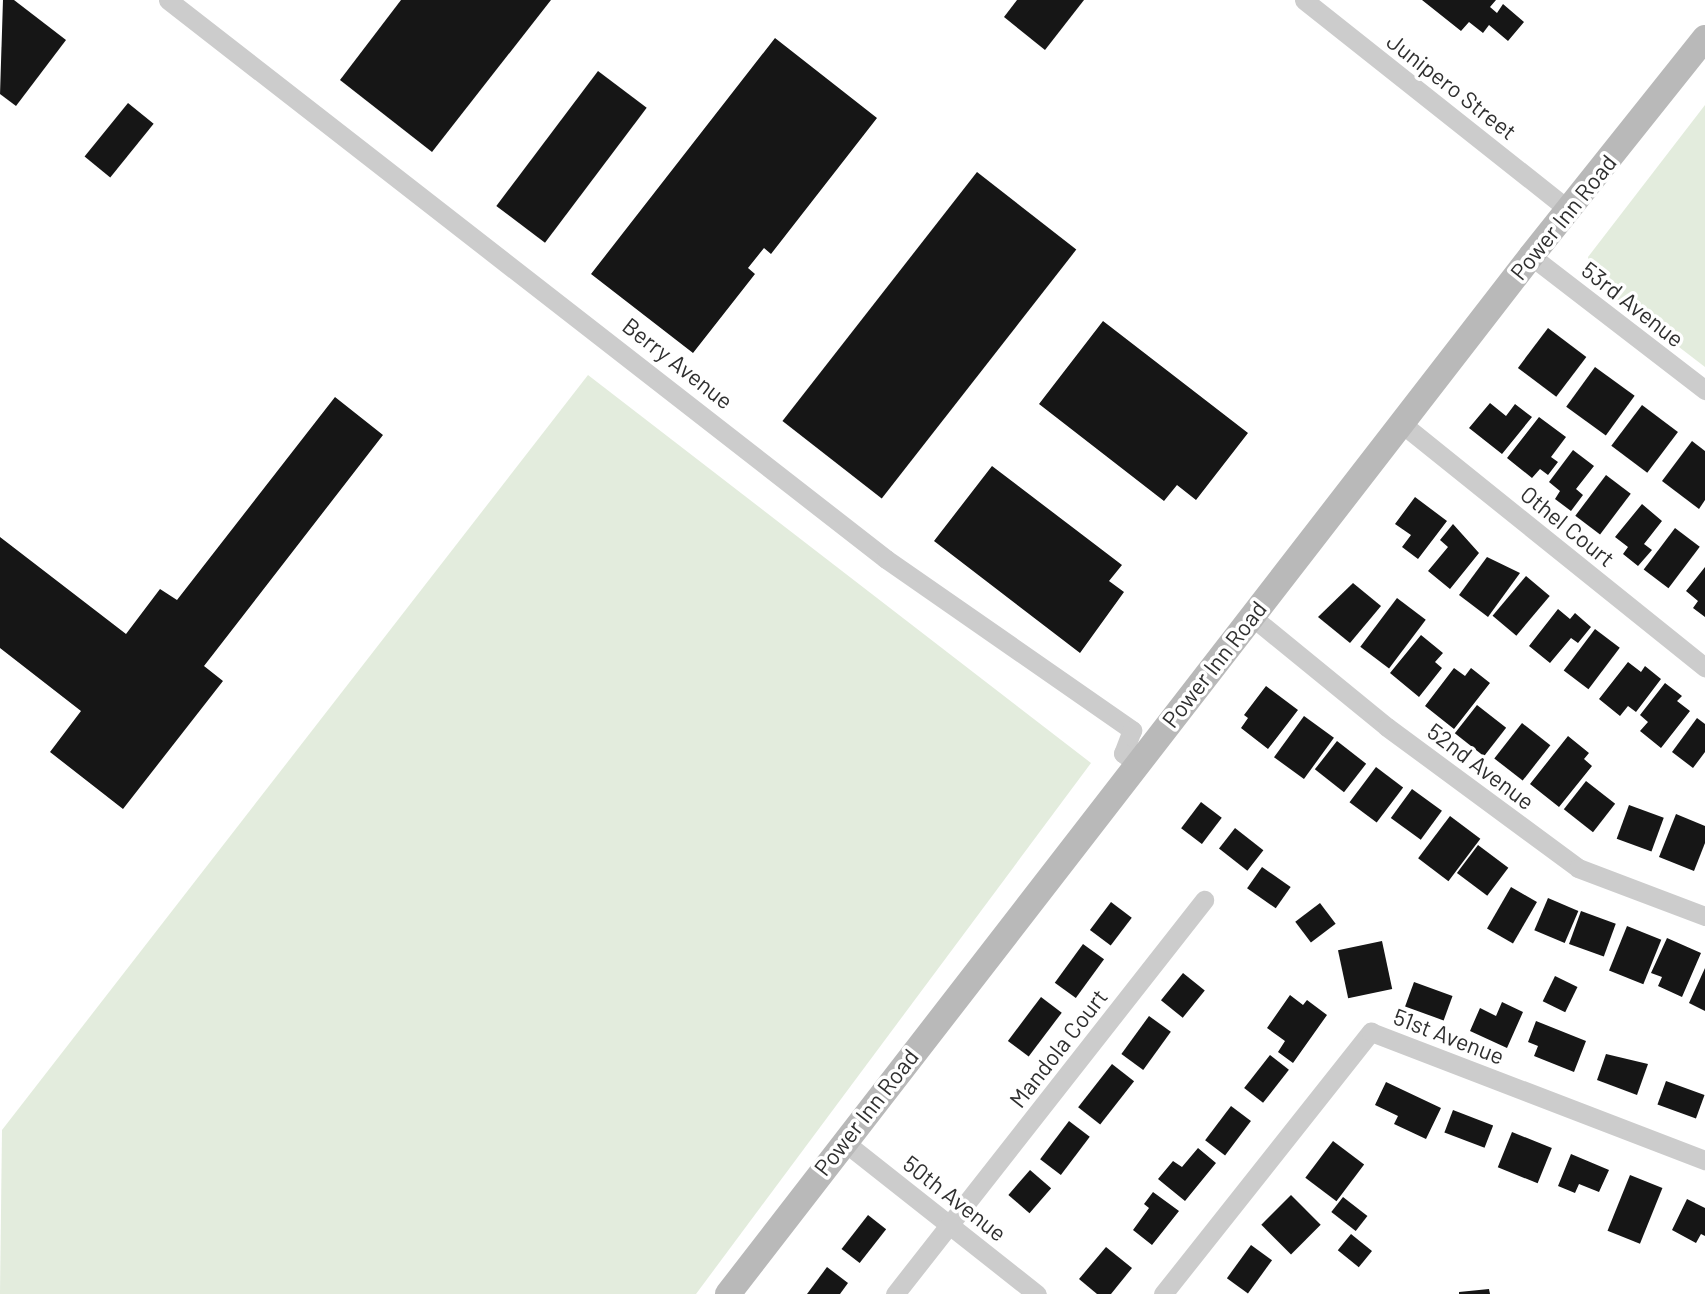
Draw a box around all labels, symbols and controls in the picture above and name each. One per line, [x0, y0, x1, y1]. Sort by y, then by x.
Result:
street label: Junipero Street [1382, 27, 1522, 145]
street label: Power Inn Road [1504, 149, 1622, 285]
street label: 53rd Avenue [1576, 256, 1690, 352]
street label: Berry Avenue [617, 311, 739, 415]
street label: Othel Court [1515, 480, 1621, 572]
street label: Power Inn Road [1156, 595, 1272, 733]
street label: 52nd Avenue [1422, 717, 1540, 815]
street label: Mandola Court [1003, 983, 1113, 1113]
street label: 51st Avenue [1390, 1002, 1508, 1070]
street label: Power Inn Road [808, 1043, 924, 1181]
street label: 50th Avenue [898, 1149, 1012, 1247]

